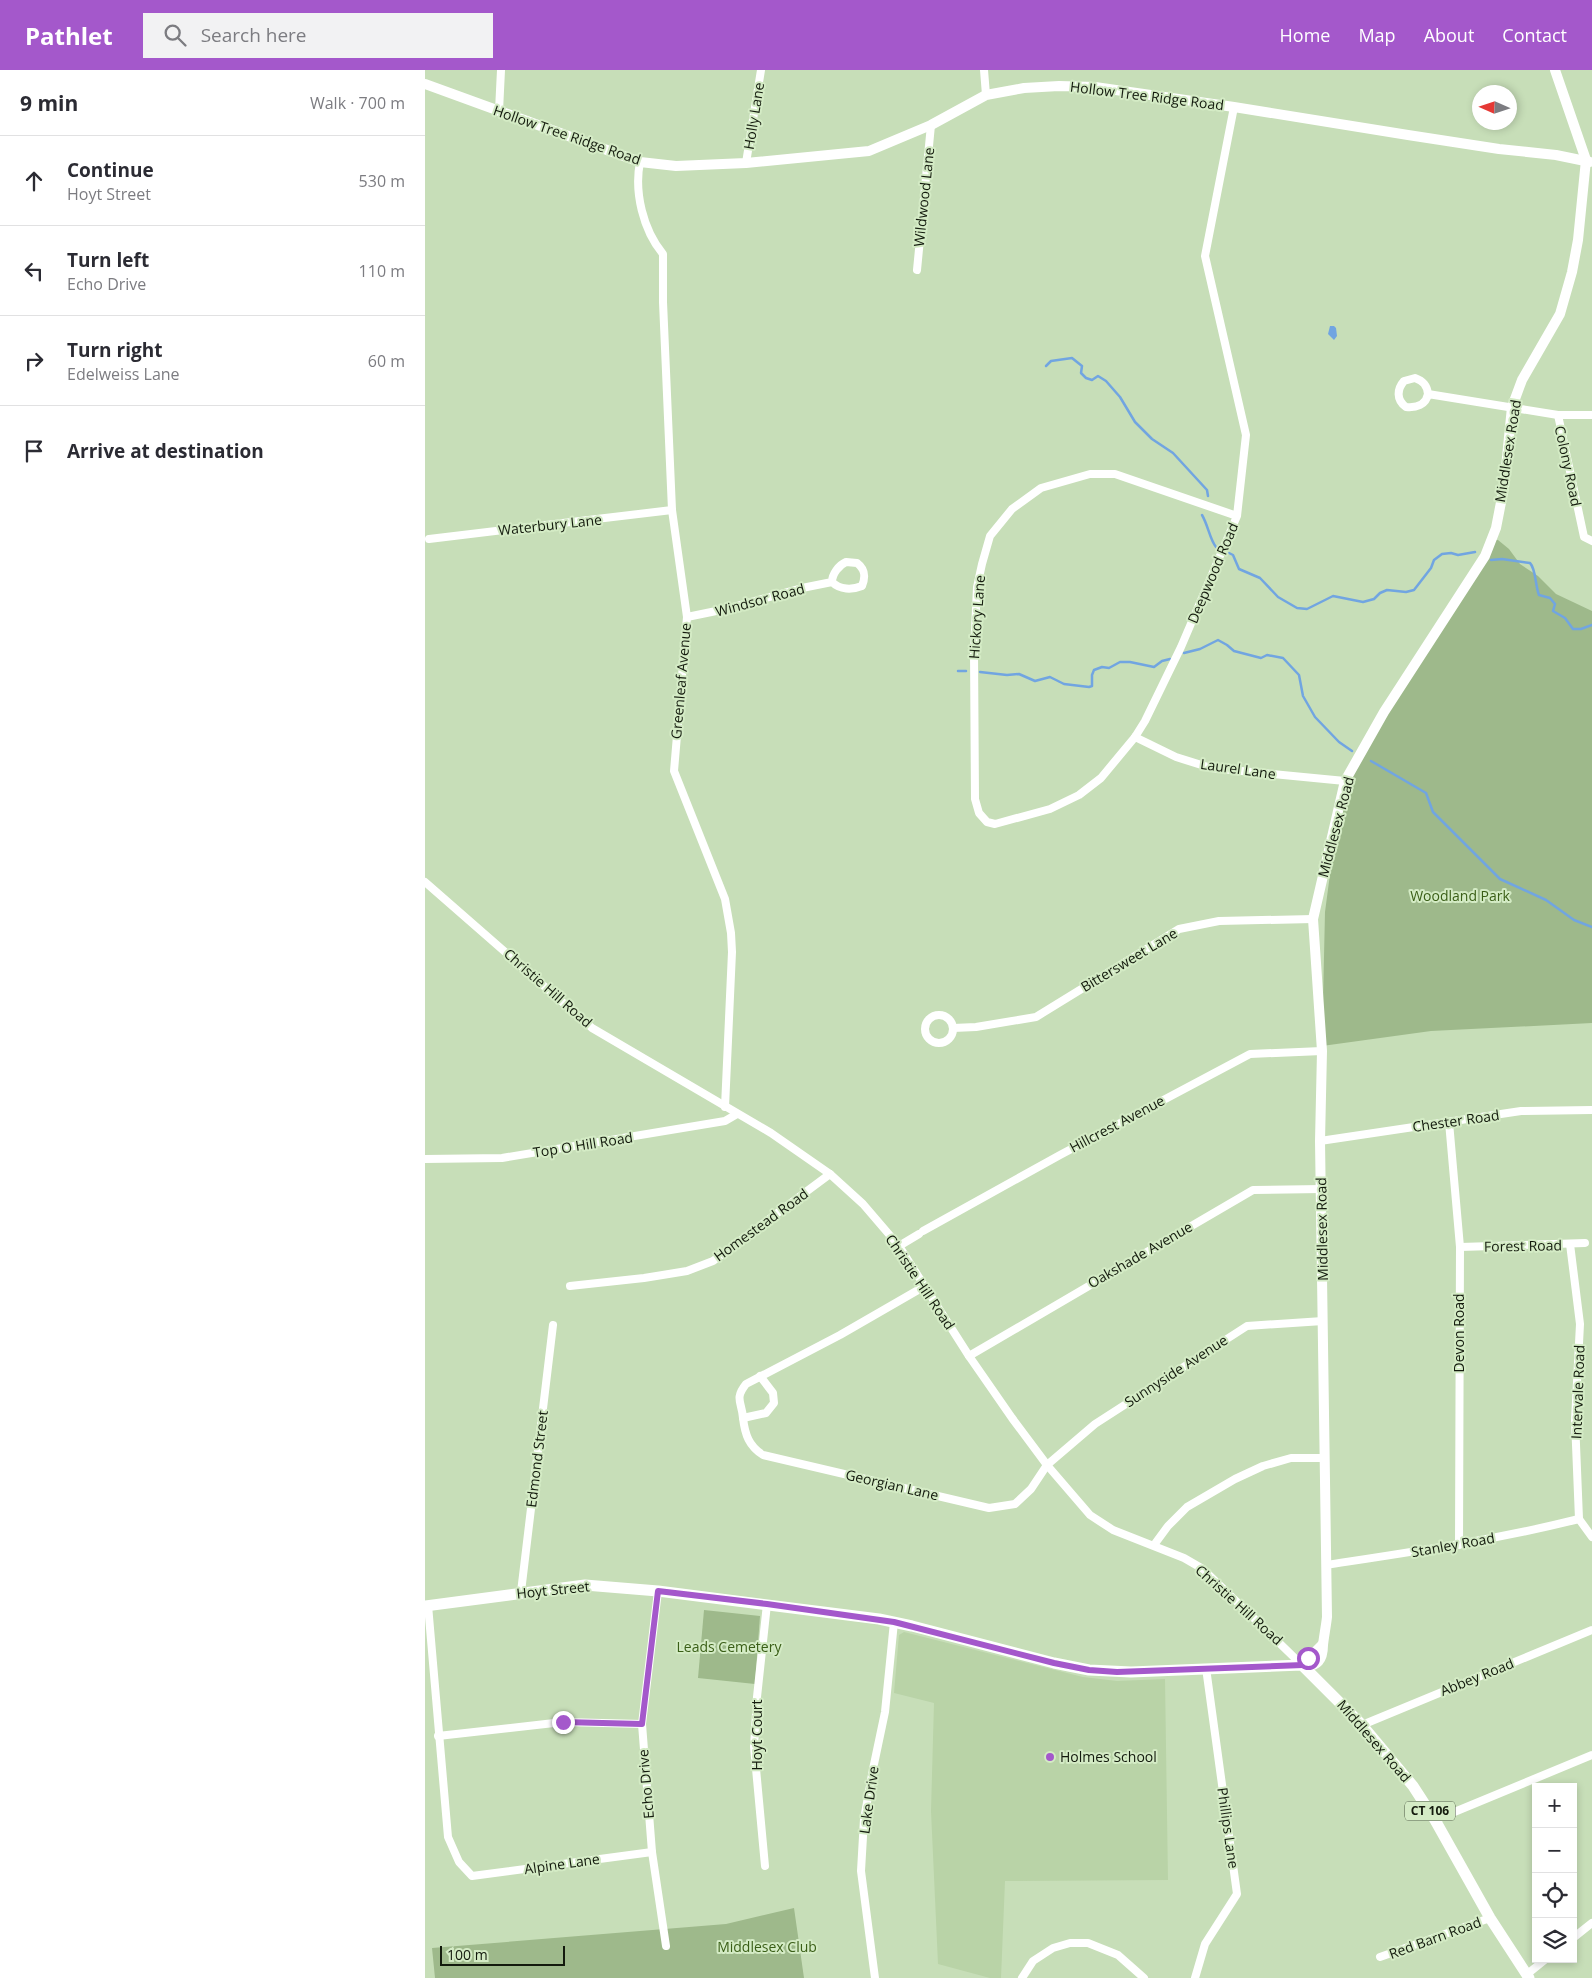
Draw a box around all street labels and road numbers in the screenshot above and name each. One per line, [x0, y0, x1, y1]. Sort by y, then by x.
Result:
street label: Hollow Tree Ridge Road [1069, 77, 1225, 114]
street label: Holly Lane [739, 81, 768, 151]
street label: Hollow Tree Ridge Road [491, 100, 643, 169]
street label: Wildwood Lane [909, 146, 938, 248]
street label: Middlesex Road [1490, 398, 1525, 504]
street label: Colony Road [1551, 424, 1586, 508]
street label: Waterbury Lane [497, 510, 603, 539]
street label: Deepwood Road [1183, 520, 1242, 626]
street label: Hickory Lane [964, 574, 989, 660]
street label: Windsor Road [713, 579, 807, 621]
street label: Greenleaf Avenue [666, 622, 695, 740]
street label: Laurel Lane [1199, 754, 1277, 783]
street label: Middlesex Road [1313, 774, 1358, 879]
street label: Bittersweet Lane [1077, 923, 1181, 996]
street label: Christie Hill Road [500, 944, 597, 1031]
street label: Hillcrest Avenue [1066, 1090, 1168, 1157]
street label: Chester Road [1411, 1105, 1501, 1136]
street label: Top O Hill Road [532, 1127, 634, 1162]
street label: Middlesex Road [1311, 1177, 1332, 1281]
street label: Homestead Road [710, 1184, 812, 1265]
street label: Oakshade Avenue [1084, 1217, 1196, 1292]
street label: Christie Hill Road [881, 1230, 959, 1333]
street label: Forest Road [1484, 1235, 1562, 1256]
street label: Devon Road [1449, 1293, 1468, 1373]
street label: Sunnyside Avenue [1120, 1330, 1231, 1411]
street label: Intervale Road [1566, 1345, 1589, 1439]
street label: Edmond Street [521, 1409, 552, 1509]
street label: Georgian Lane [844, 1465, 941, 1504]
street label: Stanley Road [1410, 1528, 1496, 1561]
street label: Christie Hill Road [1192, 1560, 1287, 1649]
street label: Hoyt Street [515, 1576, 590, 1603]
street label: Abbey Road [1437, 1653, 1516, 1700]
street label: Middlesex Road [1333, 1695, 1416, 1786]
street label: Hoyt Court [747, 1700, 766, 1770]
street label: Echo Drive [633, 1749, 658, 1819]
street label: Lake Drive [854, 1765, 883, 1835]
street label: Phillips Lane [1213, 1786, 1244, 1870]
road number: CT 106 [1405, 1802, 1455, 1820]
street label: Alpine Lane [523, 1849, 601, 1878]
street label: Red Barn Road [1386, 1912, 1484, 1963]

